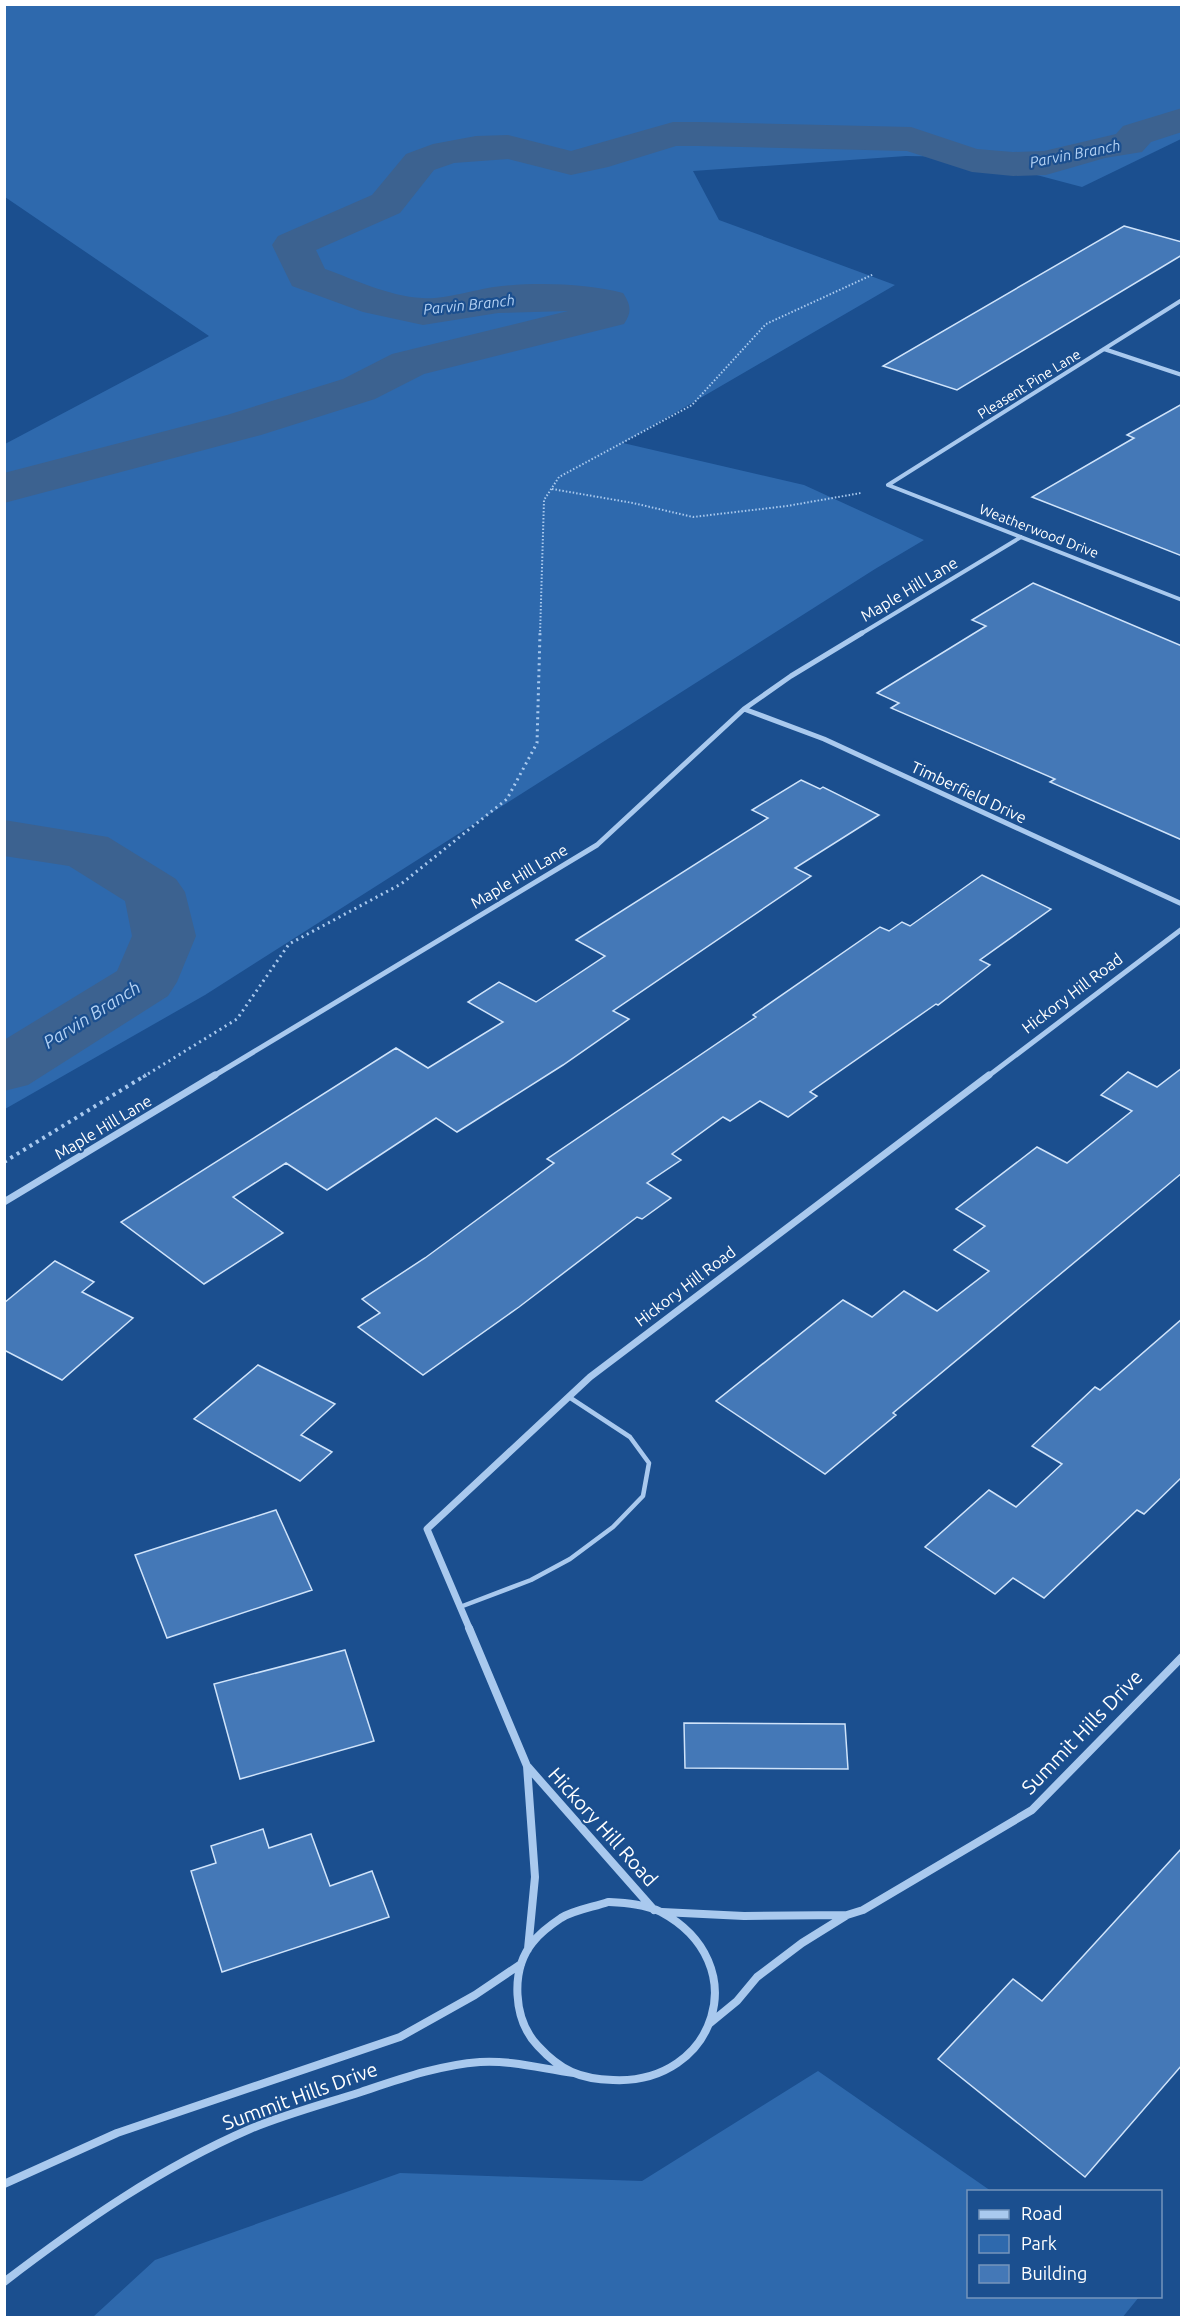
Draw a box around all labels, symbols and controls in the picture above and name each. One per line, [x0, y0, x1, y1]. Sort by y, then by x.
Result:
water label: Parvin Branch [1028, 136, 1122, 171]
water label: Parvin Branch [422, 291, 516, 318]
street label: Pleasent Pine Lane [975, 346, 1083, 422]
street label: Weatherwood Drive [977, 501, 1101, 561]
street label: Maple Hill Lane [857, 553, 961, 625]
street label: Timberfield Drive [909, 757, 1029, 827]
street label: Maple Hill Lane [467, 840, 571, 912]
street label: Hickory Hill Road [1018, 949, 1126, 1037]
water label: Parvin Branch [39, 976, 144, 1052]
street label: Maple Hill Lane [51, 1091, 155, 1163]
street label: Hickory Hill Road [631, 1242, 739, 1330]
street label: Summit Hills Drive [1017, 1665, 1147, 1798]
street label: Hickory Hill Road [544, 1763, 663, 1891]
street label: Summit Hills Drive [219, 2057, 381, 2134]
legend [967, 2190, 1162, 2298]
text: Road [1021, 2203, 1063, 2223]
text: Park [1021, 2233, 1057, 2253]
text: Building [1021, 2263, 1087, 2283]

